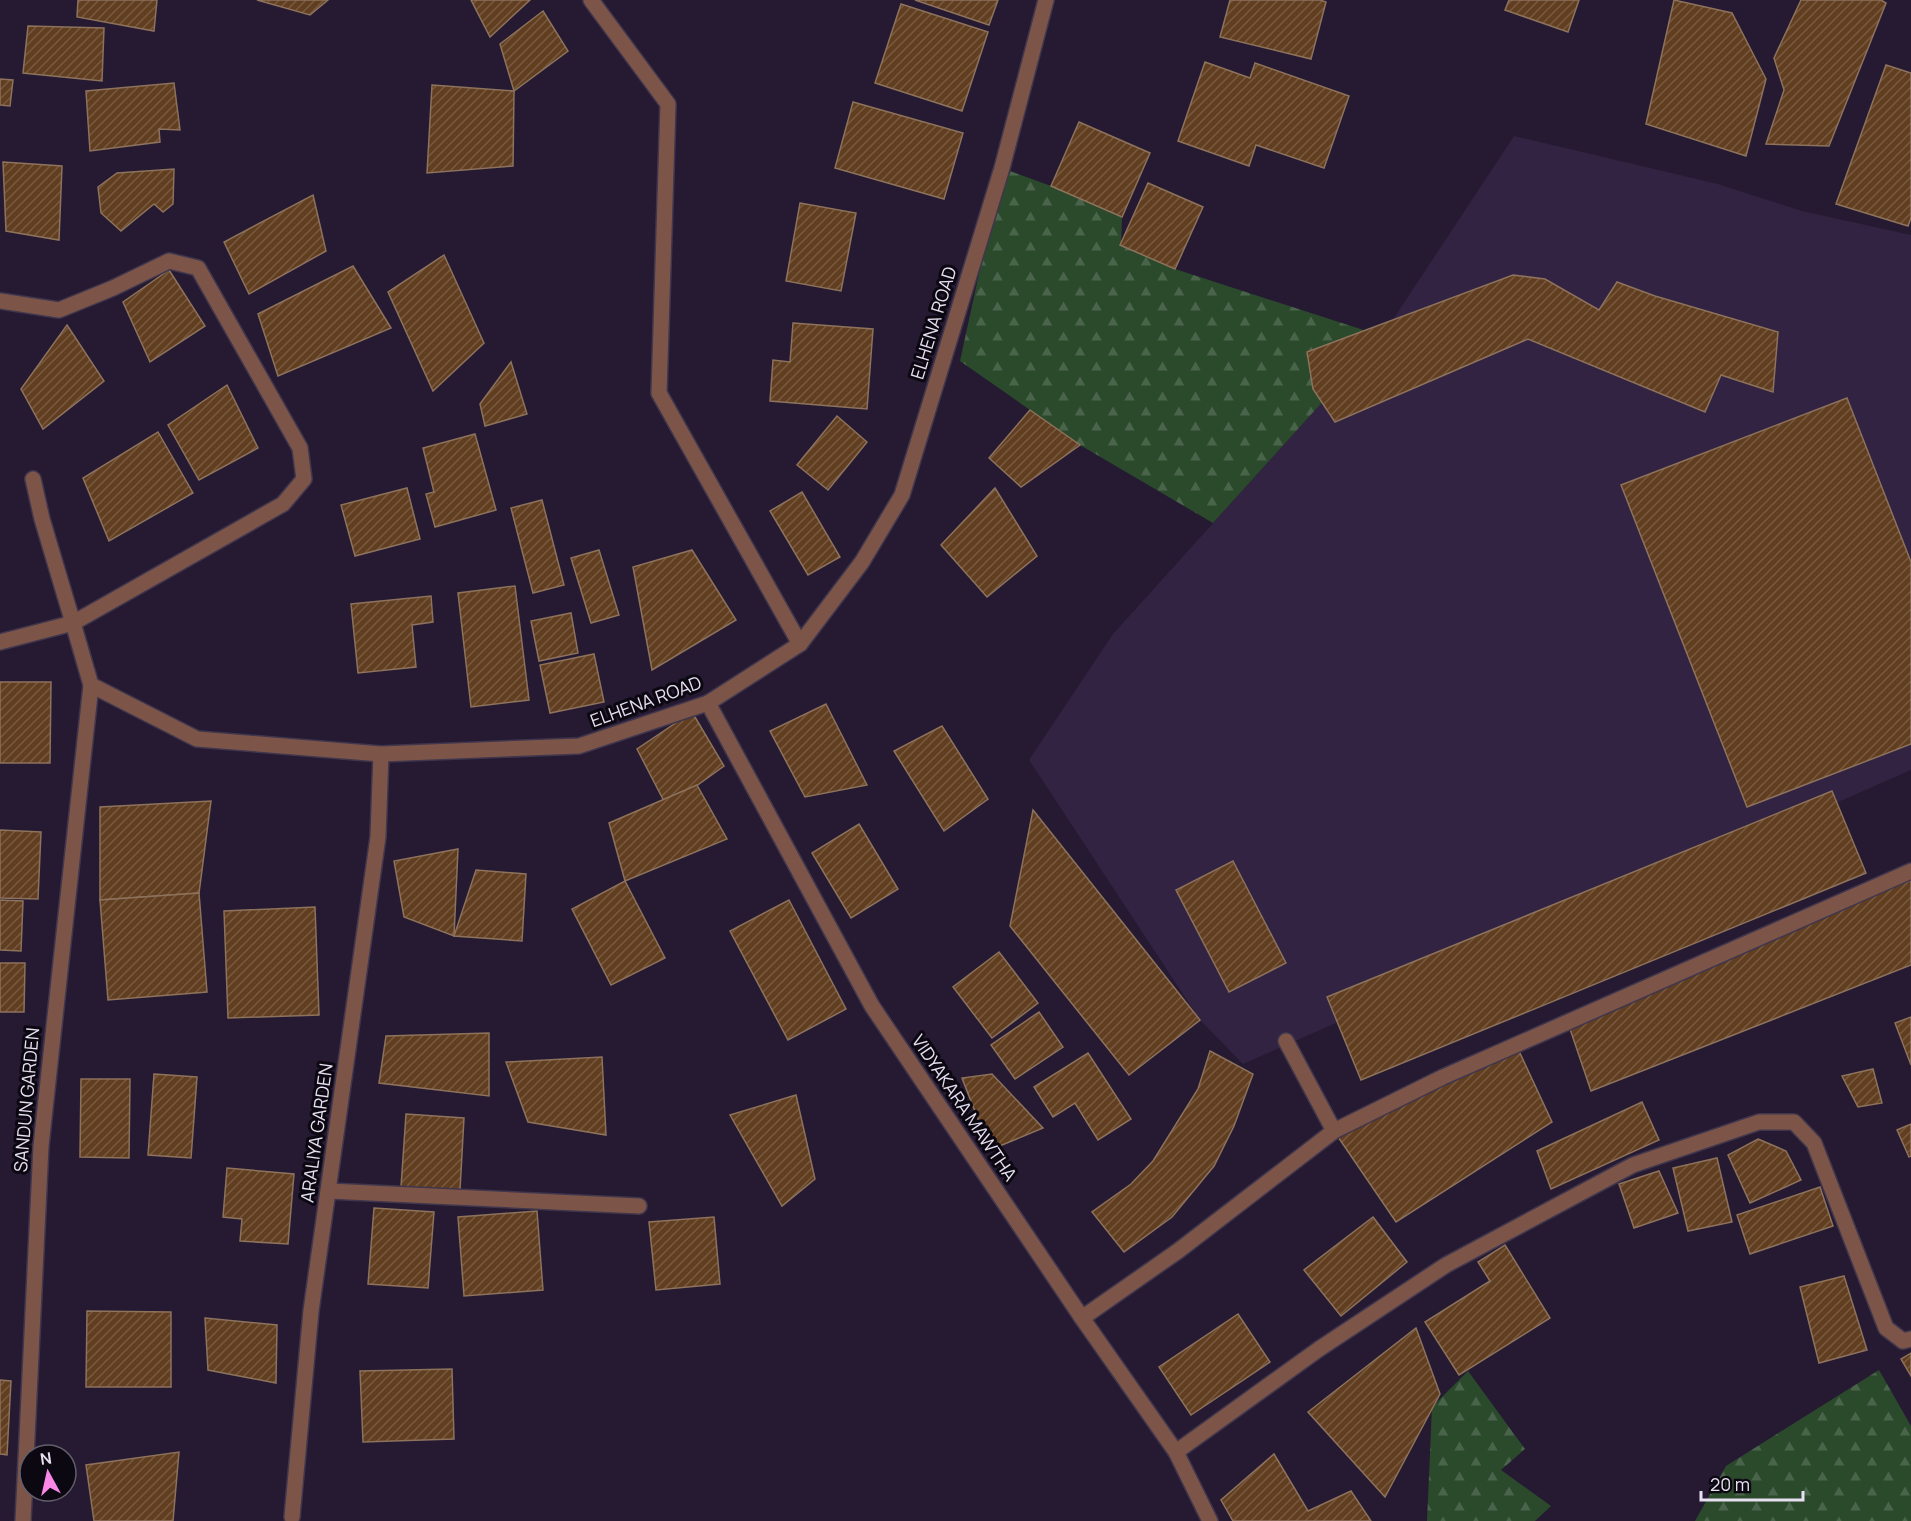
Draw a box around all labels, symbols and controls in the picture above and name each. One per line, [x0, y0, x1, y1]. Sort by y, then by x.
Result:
street label: ELHENA ROAD [904, 263, 962, 382]
street label: ELHENA ROAD [587, 670, 705, 732]
street label: SANDUN GARDEN [8, 1027, 44, 1173]
street label: VIDYAKARA MAWTHA [907, 1030, 1023, 1186]
street label: ARALIYA GARDEN [294, 1062, 338, 1204]
north arrow [18, 1443, 78, 1503]
text: N [39, 1446, 53, 1470]
scale bar [1701, 1464, 1803, 1502]
text: 20 m [1710, 1472, 1750, 1496]

